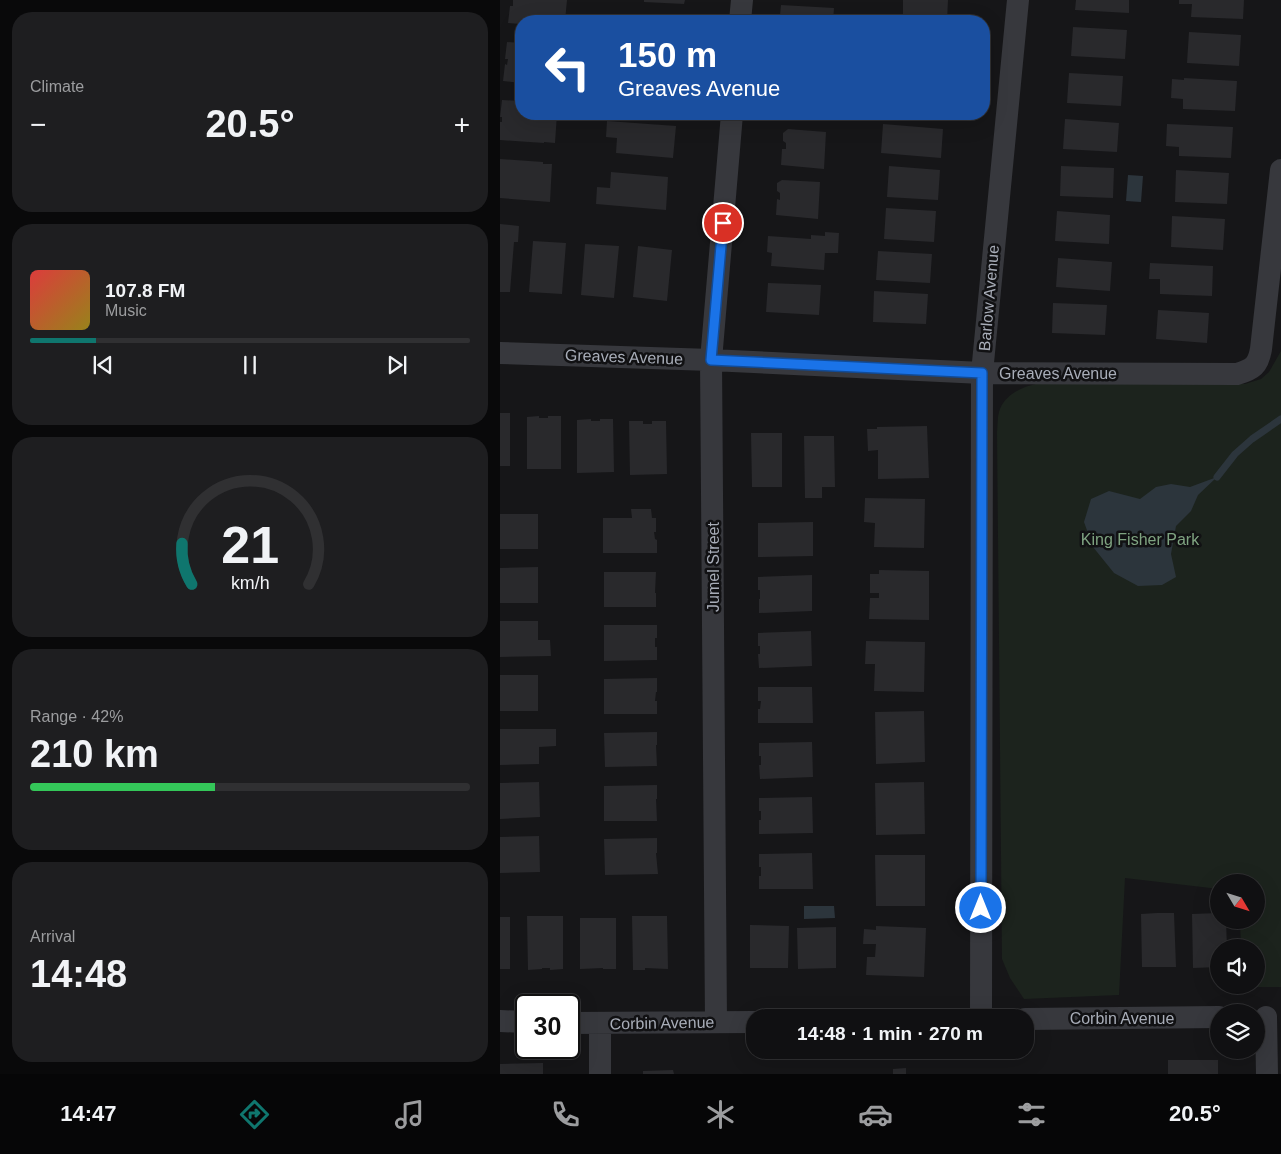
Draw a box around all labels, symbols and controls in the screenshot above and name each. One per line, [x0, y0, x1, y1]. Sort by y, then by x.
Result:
icon: left [535, 35, 600, 100]
text: 150 m [618, 35, 717, 74]
text: Greaves Avenue [618, 76, 780, 101]
text: Climate [30, 78, 84, 95]
text: 20.5° [205, 103, 295, 145]
text: − [30, 109, 46, 140]
text: + [454, 109, 470, 140]
pin [702, 202, 744, 244]
icon: arrive [709, 209, 737, 237]
street label: Barlow Avenue [976, 244, 1002, 352]
text: 107.8 FM [105, 280, 185, 301]
text: Music [105, 302, 147, 319]
street label: Greaves Avenue [565, 346, 683, 368]
icon: previous [89, 351, 117, 379]
icon: pause [236, 351, 264, 379]
icon: next [383, 351, 411, 379]
street label: Greaves Avenue [999, 365, 1117, 382]
text: 21 [221, 516, 279, 574]
street label: Jumel Street [705, 522, 722, 612]
park label: King Fisher Park [1081, 531, 1200, 548]
text: km/h [231, 573, 269, 593]
text: Range · 42% [30, 708, 123, 725]
text: 210 km [30, 733, 159, 775]
north arrow [1210, 874, 1265, 929]
map controls [1210, 874, 1265, 1059]
position arrow [954, 881, 1006, 933]
text: Arrival [30, 928, 75, 945]
button: sound [1210, 939, 1265, 994]
text: 14:48 [30, 953, 127, 995]
speed limit sign: 30 [515, 994, 580, 1059]
button: layers [1210, 1004, 1265, 1059]
street label: Corbin Avenue [1070, 1010, 1174, 1027]
street label: Corbin Avenue [610, 1014, 715, 1032]
text: 14:48 · 1 min · 270 m [797, 1023, 983, 1044]
icon: directions [237, 1097, 272, 1132]
icon: music [392, 1097, 427, 1132]
icon: phone [548, 1097, 583, 1132]
icon: climate [703, 1097, 738, 1132]
icon: car [858, 1097, 893, 1132]
icon: filters [1014, 1097, 1049, 1132]
text: 14:47 [60, 1101, 116, 1126]
text: 20.5° [1169, 1101, 1221, 1126]

